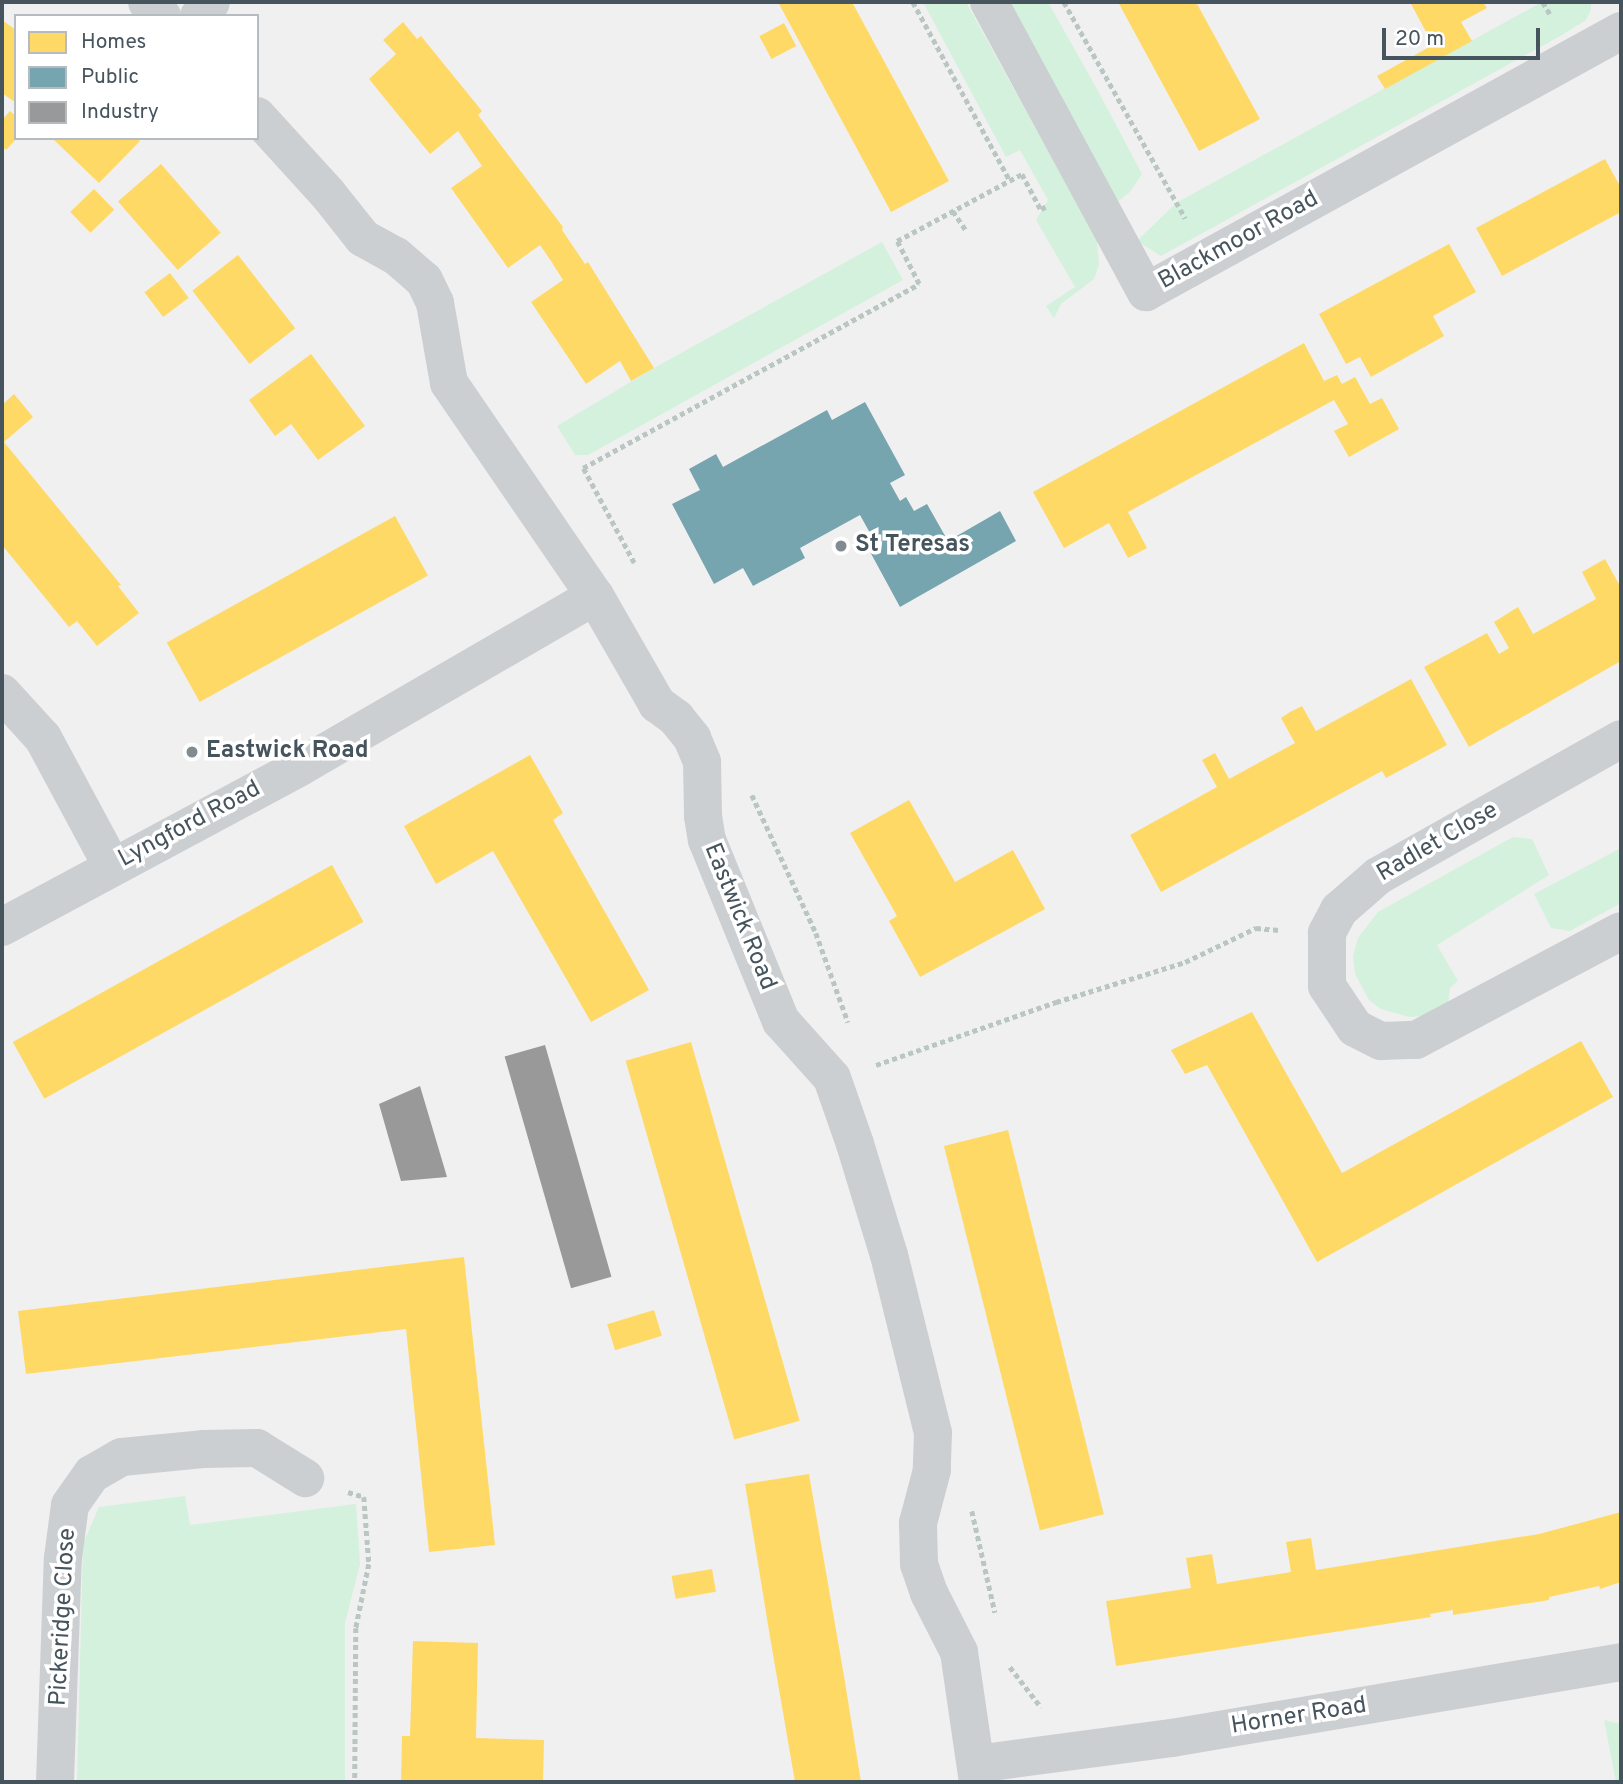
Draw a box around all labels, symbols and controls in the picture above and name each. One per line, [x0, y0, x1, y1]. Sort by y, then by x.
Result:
legend [14, 14, 259, 140]
scale bar [1385, 14, 1542, 58]
text: 20 m [1395, 26, 1444, 53]
text: Homes [81, 29, 146, 56]
text: Public [81, 64, 139, 91]
text: Industry [81, 99, 159, 126]
street label: Blackmoor Road [1154, 185, 1324, 297]
place label: St Teresas [855, 532, 970, 560]
marker: St Teresas [833, 538, 849, 554]
place label: Eastwick Road [206, 738, 369, 766]
marker: Eastwick Road [184, 744, 200, 760]
street label: Lyngford Road [114, 775, 266, 875]
street label: Radlet Close [1372, 797, 1504, 889]
street label: Eastwick Road [696, 839, 782, 995]
street label: Pickeridge Close [45, 1527, 83, 1707]
street label: Horner Road [1229, 1692, 1369, 1742]

